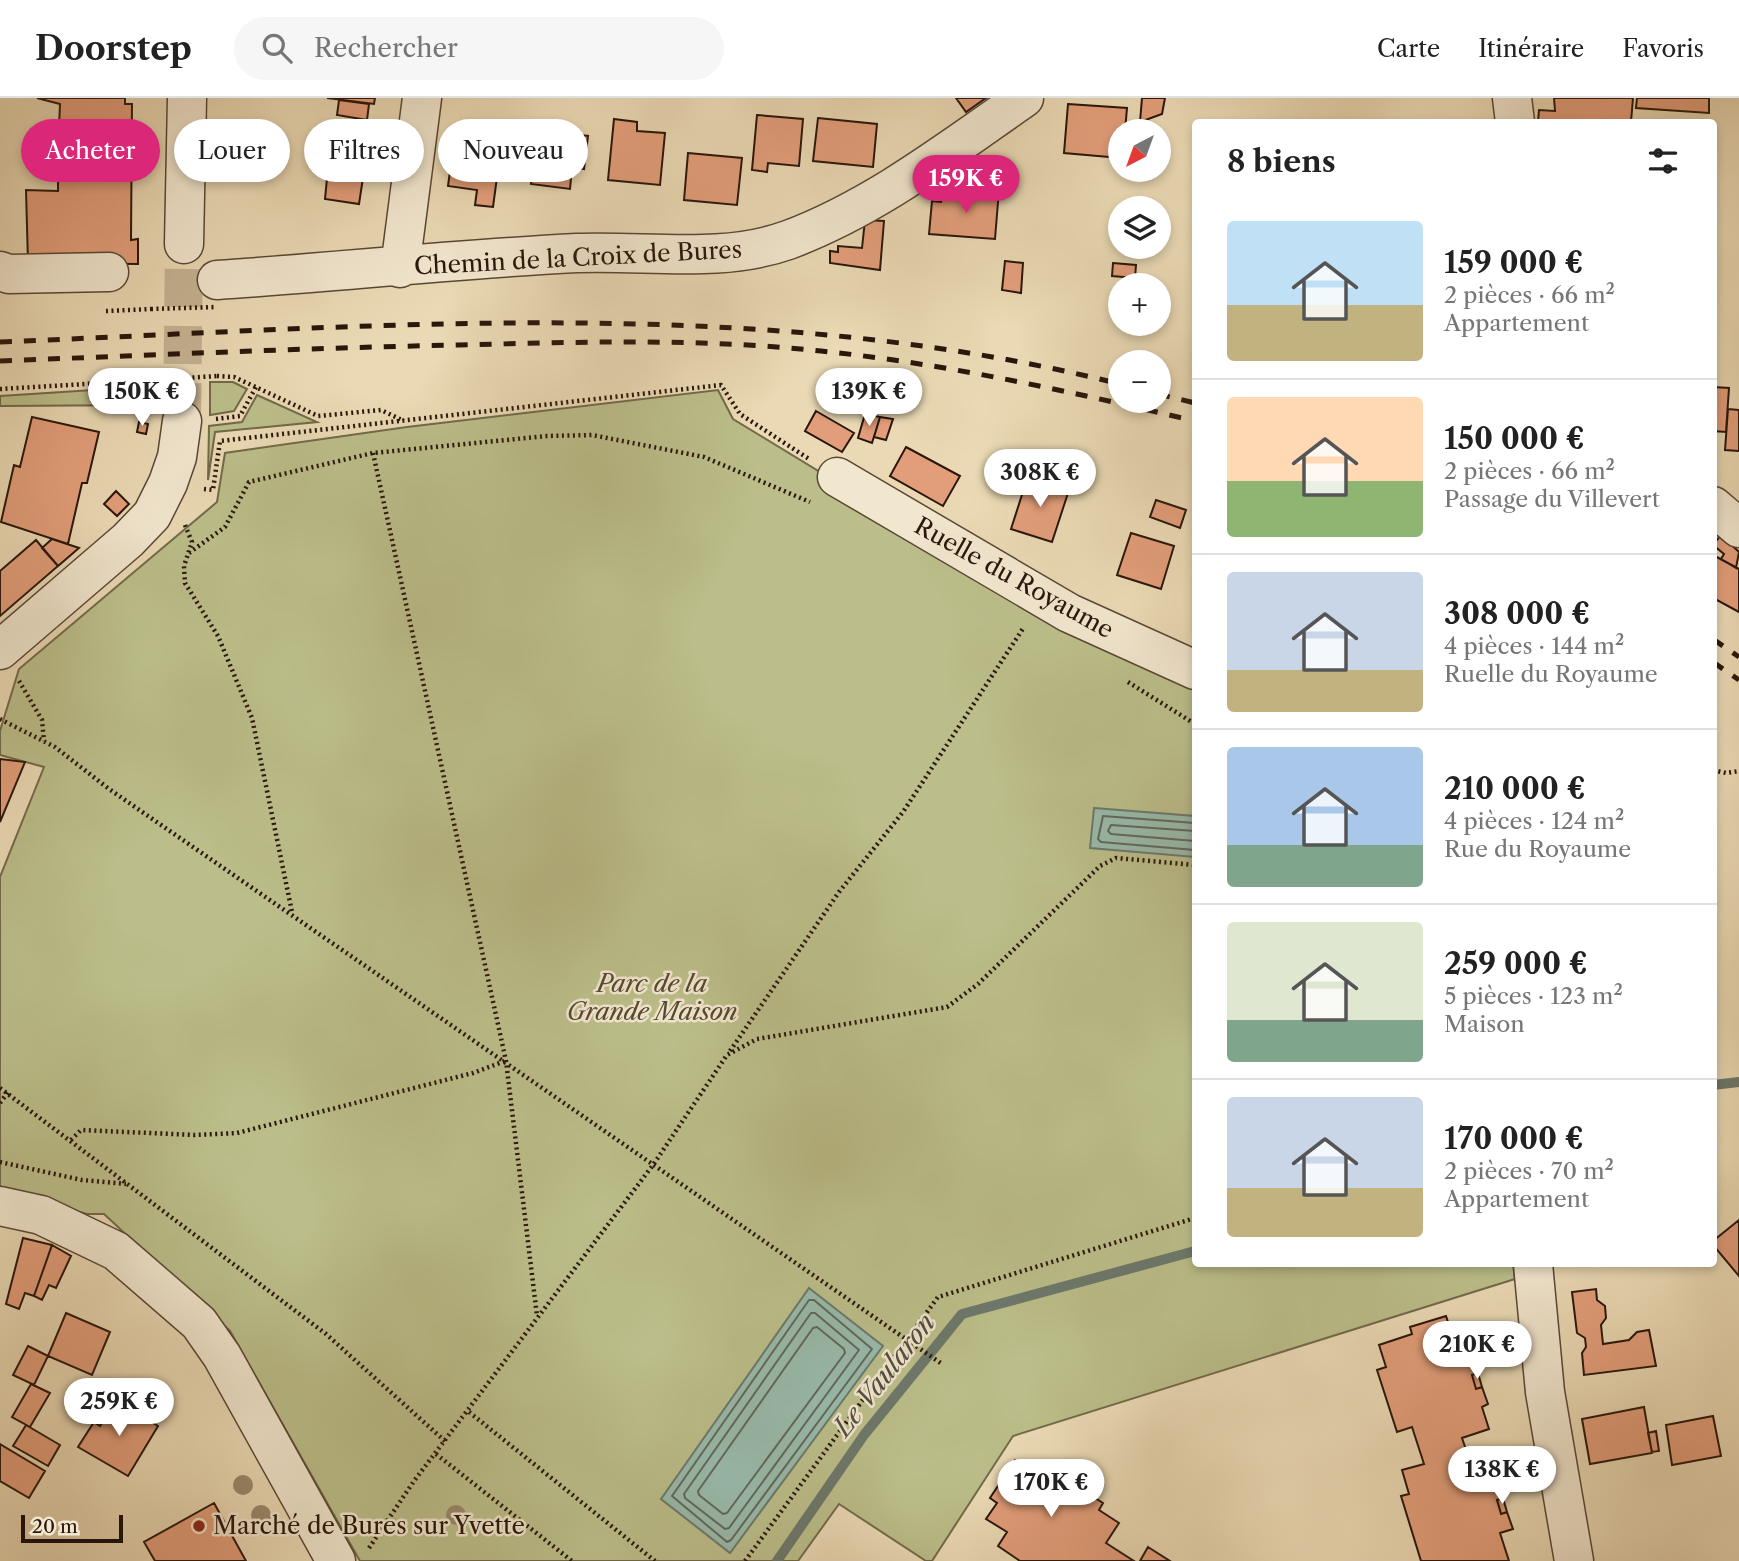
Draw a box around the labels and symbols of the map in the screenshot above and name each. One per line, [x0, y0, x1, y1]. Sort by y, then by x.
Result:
north arrow [1108, 119, 1171, 182]
pin: 159K € [909, 156, 1023, 215]
street label: Chemin de la Croix de Bures [413, 234, 743, 281]
pin: 150K € [85, 368, 199, 428]
pin: 139K € [812, 368, 926, 428]
pin: 308K € [983, 450, 1097, 509]
street label: Ruelle du Royaume [910, 511, 1119, 644]
park label: Parc de la Grande Maison [567, 969, 737, 1026]
water label: Le Vaularon [825, 1307, 942, 1444]
pin: 210K € [1420, 1322, 1534, 1381]
pin: 259K € [62, 1378, 176, 1438]
pin: 138K € [1445, 1446, 1559, 1506]
pin: 170K € [994, 1460, 1108, 1519]
place label: Marché de Bures sur Yvette [213, 1511, 525, 1540]
scale bar [21, 1512, 122, 1544]
marker: Marché de Bures sur Yvette [191, 1518, 207, 1534]

